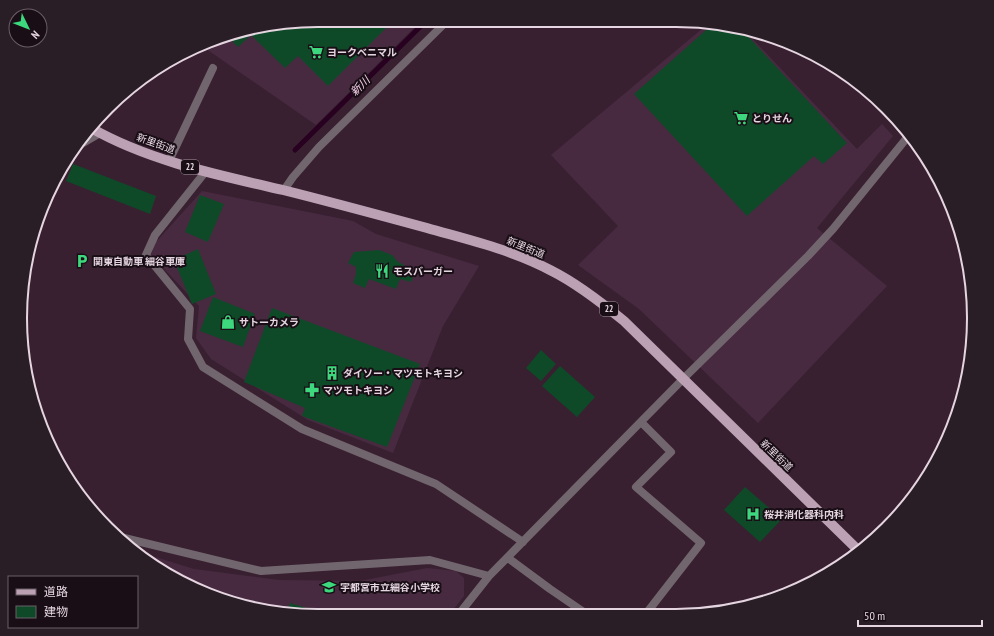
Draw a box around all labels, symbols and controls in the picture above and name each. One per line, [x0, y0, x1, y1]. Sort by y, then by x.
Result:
north arrow [8, 8, 48, 48]
text: N [28, 28, 42, 42]
supermarket icon: ヨークベニマル [308, 44, 324, 60]
place label: ヨークベニマル [327, 46, 397, 59]
water label: 新川 [347, 73, 373, 99]
supermarket icon: とりせん [733, 110, 749, 126]
place label: とりせん [752, 112, 792, 125]
street label: 新里街道 [135, 131, 177, 156]
road number: 22 [181, 160, 199, 174]
street label: 新里街道 [505, 234, 547, 261]
parking icon: 関東自動車 細谷車庫 [74, 253, 90, 269]
place label: 関東自動車 細谷車庫 [93, 255, 185, 268]
restaurant icon: モスバーガー [374, 263, 390, 279]
place label: モスバーガー [393, 265, 453, 278]
road number: 22 [600, 302, 618, 316]
shop icon: サトーカメラ [220, 314, 236, 330]
place label: サトーカメラ [239, 316, 299, 329]
building icon: ダイソー・マツモトキヨシ [324, 365, 340, 381]
place label: ダイソー・マツモトキヨシ [343, 367, 463, 380]
pharmacy icon: マツモトキヨシ [304, 382, 320, 398]
place label: マツモトキヨシ [323, 384, 393, 397]
street label: 新里街道 [758, 437, 796, 474]
hospital icon: 桜井消化器科内科 [745, 506, 761, 522]
place label: 桜井消化器科内科 [764, 508, 844, 521]
legend [8, 576, 138, 628]
school or university icon: 宇都宮市立細谷小学校 [321, 579, 337, 595]
place label: 宇都宮市立細谷小学校 [340, 581, 440, 594]
text: 道路 [44, 584, 68, 599]
scale bar [858, 602, 982, 628]
text: 建物 [44, 604, 68, 619]
text: 50 m [864, 608, 885, 623]

